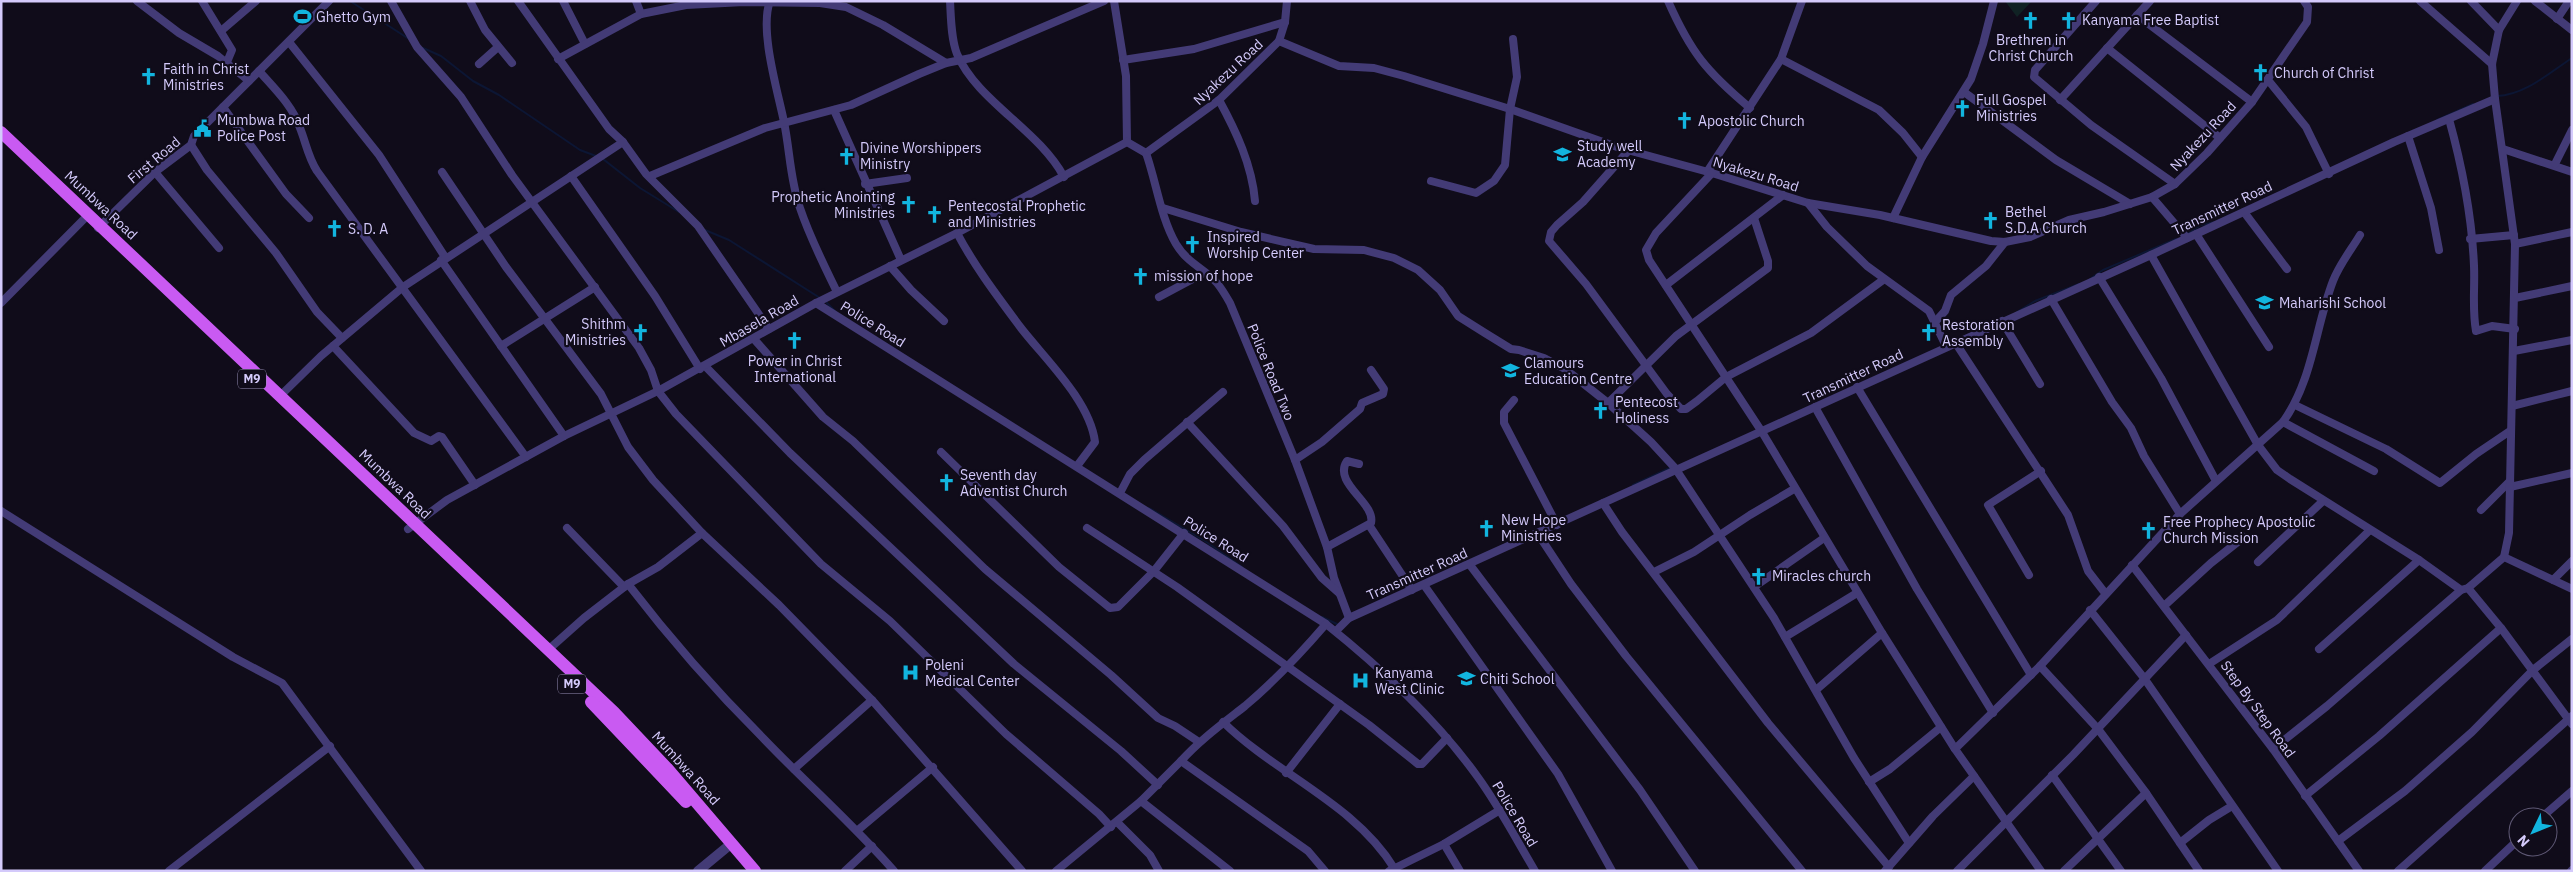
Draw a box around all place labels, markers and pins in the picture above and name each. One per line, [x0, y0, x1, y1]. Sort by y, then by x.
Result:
sports icon: Ghetto Gym [292, 7, 312, 27]
place label: Ghetto Gym [316, 8, 391, 26]
church icon: Brethren in Christ Church [2021, 10, 2041, 30]
church icon: Kanyama Free Baptist [2058, 10, 2078, 30]
place label: Kanyama Free Baptist [2082, 11, 2219, 29]
place label: Brethren in Christ Church [1989, 31, 2073, 65]
place label: Faith in Christ Ministries [163, 60, 249, 94]
church icon: Church of Christ [2250, 63, 2270, 83]
place label: Church of Christ [2274, 64, 2375, 82]
church icon: Faith in Christ Ministries [139, 67, 159, 87]
place label: Full Gospel Ministries [1976, 91, 2046, 125]
church icon: Full Gospel Ministries [1952, 98, 1972, 118]
place label: Mumbwa Road Police Post [217, 111, 310, 145]
church icon: Apostolic Church [1674, 111, 1694, 131]
place label: Apostolic Church [1698, 112, 1805, 130]
public building icon: Mumbwa Road Police Post [193, 118, 213, 138]
place label: Study well Academy [1577, 137, 1643, 171]
place label: Divine Worshippers Ministry [860, 139, 982, 173]
school or university icon: Study well Academy [1553, 144, 1573, 164]
church icon: Divine Worshippers Ministry [836, 146, 856, 166]
place label: Prophetic Anointing Ministries [771, 188, 896, 222]
church icon: Prophetic Anointing Ministries [899, 195, 919, 215]
place label: Pentecostal Prophetic and Ministries [948, 197, 1086, 231]
place label: Bethel S.D.A Church [2005, 203, 2087, 237]
church icon: Pentecostal Prophetic and Ministries [924, 204, 944, 224]
church icon: Bethel S.D.A Church [1981, 210, 2001, 230]
church icon: S. D. A [324, 219, 344, 239]
place label: S. D. A [348, 220, 388, 238]
place label: Inspired Worship Center [1207, 228, 1304, 262]
church icon: Inspired Worship Center [1183, 235, 1203, 255]
church icon: mission of hope [1130, 266, 1150, 286]
place label: mission of hope [1154, 267, 1253, 285]
school or university icon: Maharishi School [2255, 293, 2275, 313]
place label: Maharishi School [2279, 294, 2386, 312]
place label: Shithm Ministries [565, 315, 626, 349]
place label: Restoration Assembly [1942, 316, 2015, 350]
church icon: Shithm Ministries [630, 322, 650, 342]
church icon: Restoration Assembly [1918, 323, 1938, 343]
church icon: Power in Christ International [785, 331, 805, 351]
place label: Power in Christ International [748, 352, 842, 386]
place label: Clamours Education Centre [1524, 354, 1632, 388]
school or university icon: Clamours Education Centre [1500, 361, 1520, 381]
place label: Pentecost Holiness [1615, 393, 1678, 427]
church icon: Pentecost Holiness [1591, 400, 1611, 420]
place label: Seventh day Adventist Church [960, 466, 1068, 500]
church icon: Seventh day Adventist Church [936, 473, 956, 493]
place label: New Hope Ministries [1501, 511, 1566, 545]
place label: Free Prophecy Apostolic Church Mission [2163, 513, 2315, 547]
church icon: New Hope Ministries [1477, 518, 1497, 538]
church icon: Free Prophecy Apostolic Church Mission [2139, 520, 2159, 540]
church icon: Miracles church [1748, 566, 1768, 586]
place label: Miracles church [1772, 567, 1871, 585]
place label: Poleni Medical Center [925, 656, 1019, 690]
hospital icon: Poleni Medical Center [901, 663, 921, 683]
place label: Kanyama West Clinic [1375, 664, 1444, 698]
school or university icon: Chiti School [1456, 669, 1476, 689]
place label: Chiti School [1480, 670, 1555, 688]
hospital icon: Kanyama West Clinic [1351, 671, 1371, 691]

